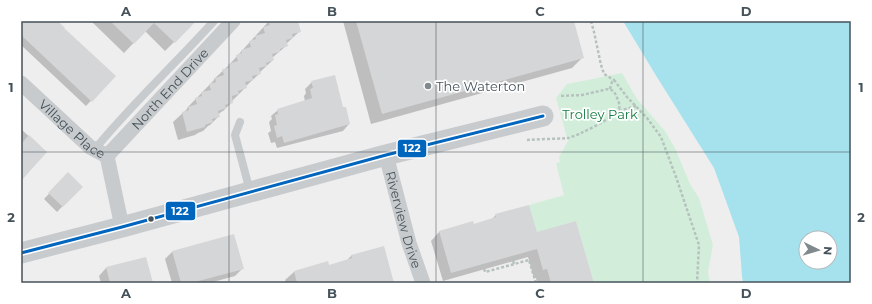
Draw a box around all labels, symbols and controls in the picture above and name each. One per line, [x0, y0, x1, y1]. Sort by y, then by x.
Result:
text: A [120, 3, 132, 19]
text: B [327, 3, 337, 19]
text: C [535, 3, 545, 19]
text: D [741, 3, 752, 19]
street label: North End Drive [128, 45, 212, 133]
place label: The Waterton [436, 78, 525, 94]
text: 1 [8, 79, 14, 95]
text: 1 [858, 79, 864, 95]
marker: The Waterton [423, 81, 433, 91]
street label: Village Place [36, 96, 108, 162]
park label: Trolley Park [562, 106, 638, 122]
line badge: 122 [397, 139, 427, 158]
text: 122 [403, 141, 421, 155]
street label: Riverview Drive [383, 169, 425, 270]
line badge: 122 [165, 201, 196, 221]
text: 122 [171, 204, 189, 218]
text: 2 [7, 209, 15, 225]
text: 2 [857, 209, 865, 225]
unlabelled marker [146, 214, 156, 224]
north arrow [798, 230, 838, 270]
text: N [821, 246, 835, 256]
text: A [120, 285, 132, 301]
text: B [327, 285, 337, 301]
text: C [535, 285, 545, 301]
text: D [741, 285, 752, 301]

